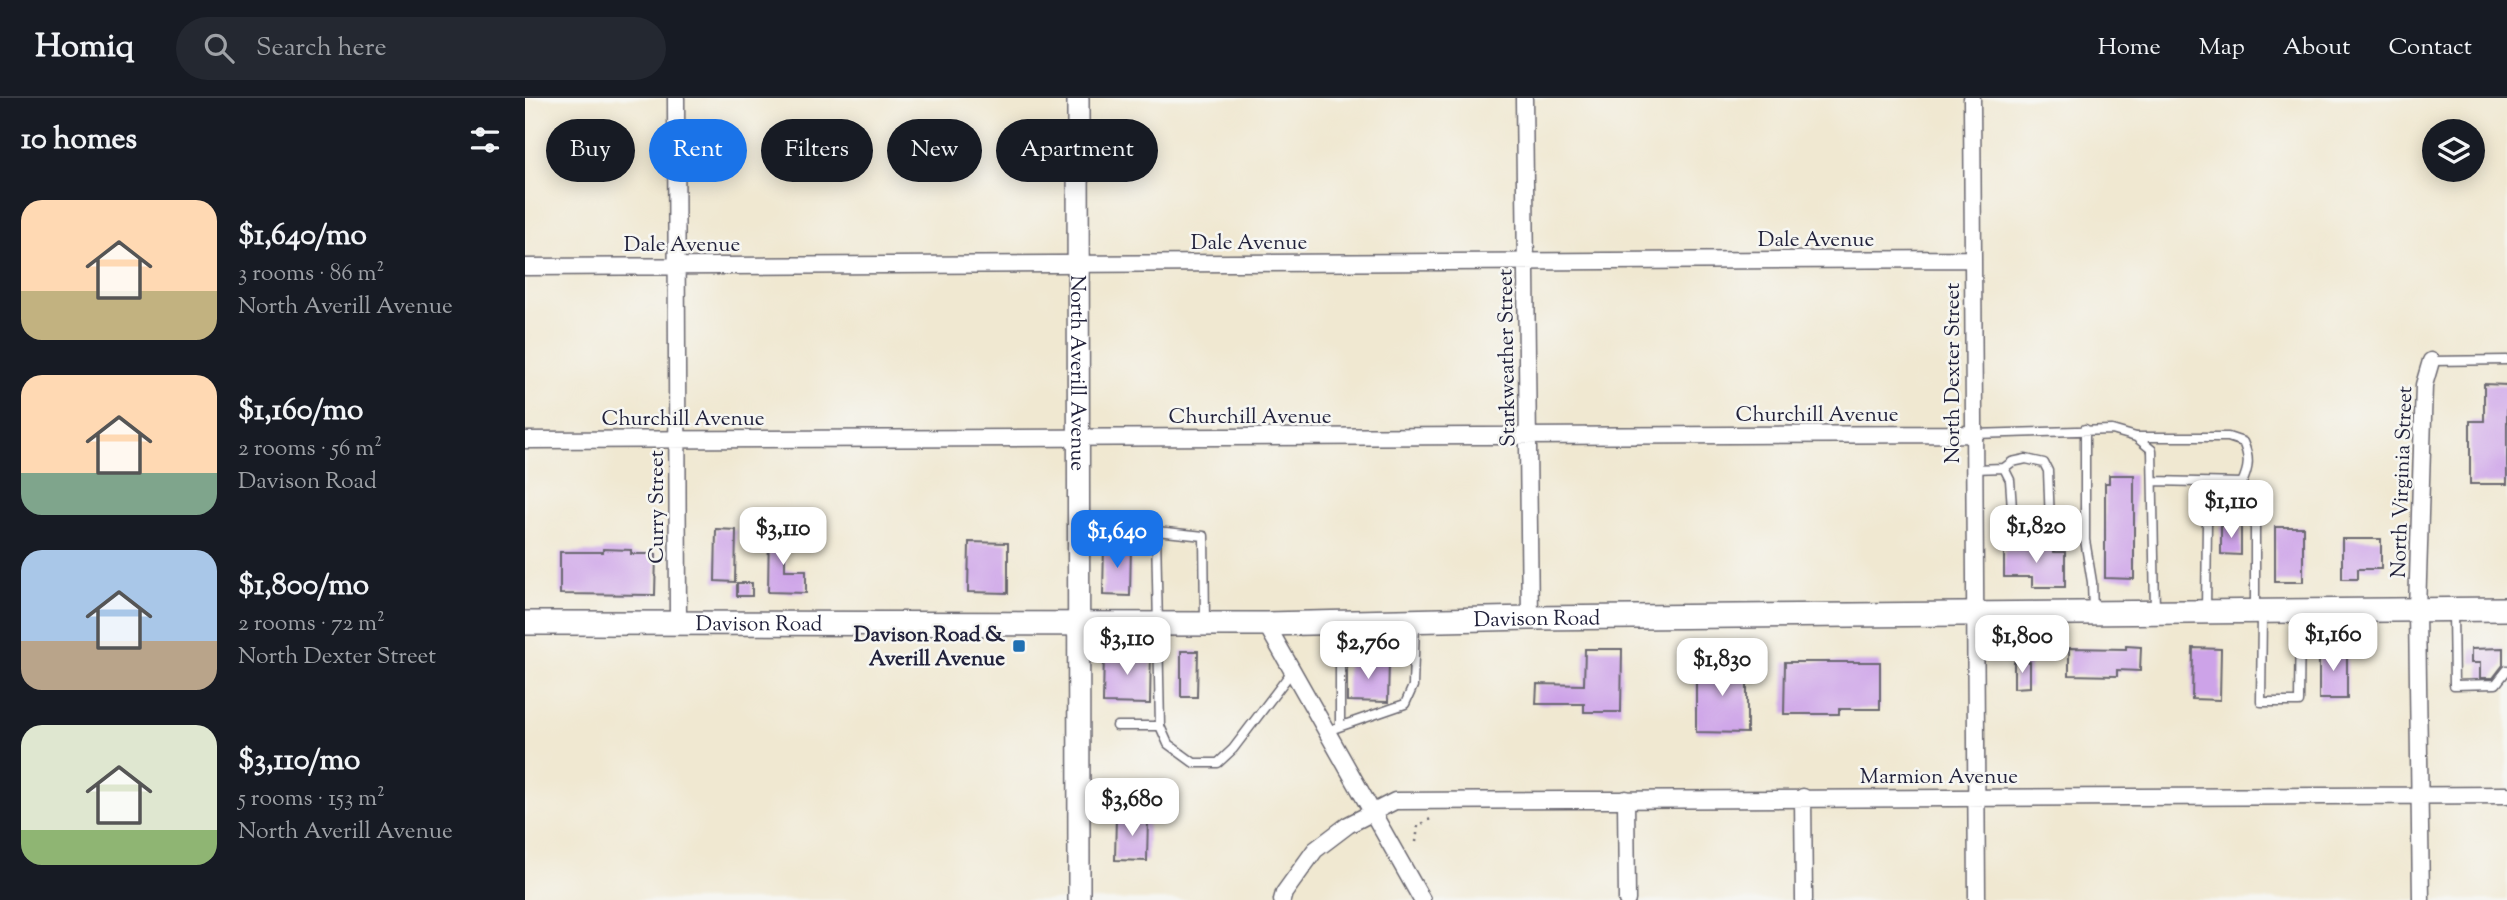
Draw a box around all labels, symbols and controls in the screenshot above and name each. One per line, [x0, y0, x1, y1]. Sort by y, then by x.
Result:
search box [176, 17, 666, 80]
text: Homiq [35, 24, 134, 72]
icon: search [200, 29, 238, 67]
text: Search here [256, 30, 387, 67]
text: Home [2098, 31, 2161, 65]
text: Map [2199, 31, 2245, 65]
text: About [2283, 31, 2350, 65]
text: Contact [2388, 31, 2472, 65]
text: 10 homes [21, 119, 137, 162]
chip: Buy [546, 119, 635, 182]
chip: Rent [649, 119, 747, 182]
chip: Filters [761, 119, 873, 182]
chip: New [887, 119, 982, 182]
chip: Apartment [996, 119, 1158, 182]
map controls [2422, 119, 2485, 182]
button: layers [2422, 119, 2485, 182]
icon: filters [466, 121, 504, 159]
text: $1,640/mo [238, 215, 367, 258]
street label: Dale Avenue [1758, 226, 1874, 256]
icon: home [77, 228, 161, 312]
street label: Dale Avenue [1191, 229, 1307, 259]
street label: Dale Avenue [624, 231, 740, 261]
text: 3 rooms · 86 m² [238, 258, 384, 291]
street label: Starkweather Street [1491, 269, 1525, 447]
street label: North Averill Avenue [1061, 275, 1091, 471]
street label: North Dexter Street [1939, 283, 1969, 463]
text: North Averill Avenue [238, 291, 453, 324]
street label: North Virginia Street [2385, 385, 2421, 579]
text: $1,160/mo [238, 390, 363, 433]
street label: Churchill Avenue [1735, 401, 1899, 431]
icon: home [77, 403, 161, 487]
street label: Churchill Avenue [1168, 403, 1332, 433]
street label: Churchill Avenue [601, 405, 765, 435]
text: 2 rooms · 56 m² [238, 433, 382, 466]
street label: Curry Street [643, 450, 673, 564]
text: Davison Road [238, 466, 377, 499]
pin: $1,110 [2174, 480, 2288, 540]
text: $1,110 [2204, 486, 2258, 519]
pin: $1,820 [1979, 505, 2093, 565]
pin: $3,110 [726, 508, 840, 567]
pin: $1,640 [1060, 510, 1174, 570]
text: $1,820 [2006, 511, 2066, 544]
text: $3,110 [756, 513, 810, 546]
text: $1,640 [1087, 516, 1147, 549]
text: $1,800/mo [238, 565, 369, 608]
icon: home [77, 578, 161, 662]
street label: Davison Road [1473, 604, 1601, 636]
text: 2 rooms · 72 m² [238, 608, 385, 641]
street label: Davison Road [696, 610, 823, 640]
pin: $1,160 [2276, 614, 2390, 673]
pin: $1,800 [1965, 616, 2079, 675]
pin: $3,110 [1070, 618, 1184, 677]
text: $1,160 [2304, 619, 2362, 652]
place label: Davison Road & Averill Avenue [854, 621, 1006, 675]
text: $1,800 [1991, 621, 2053, 654]
pin: $2,760 [1311, 622, 1425, 681]
text: $3,110 [1100, 623, 1154, 656]
text: $2,760 [1336, 627, 1400, 660]
marker: Davison Road & Averill Avenue [1011, 638, 1027, 654]
pin: $1,830 [1665, 638, 1779, 698]
text: North Dexter Street [238, 641, 436, 674]
text: $1,830 [1693, 644, 1751, 677]
text: $3,110/mo [238, 740, 360, 783]
icon: home [77, 753, 161, 837]
street label: Marmion Avenue [1860, 763, 2018, 793]
pin: $3,680 [1075, 778, 1189, 838]
text: 5 rooms · 153 m² [238, 783, 385, 816]
text: $3,680 [1101, 784, 1163, 817]
text: North Averill Avenue [238, 816, 453, 849]

